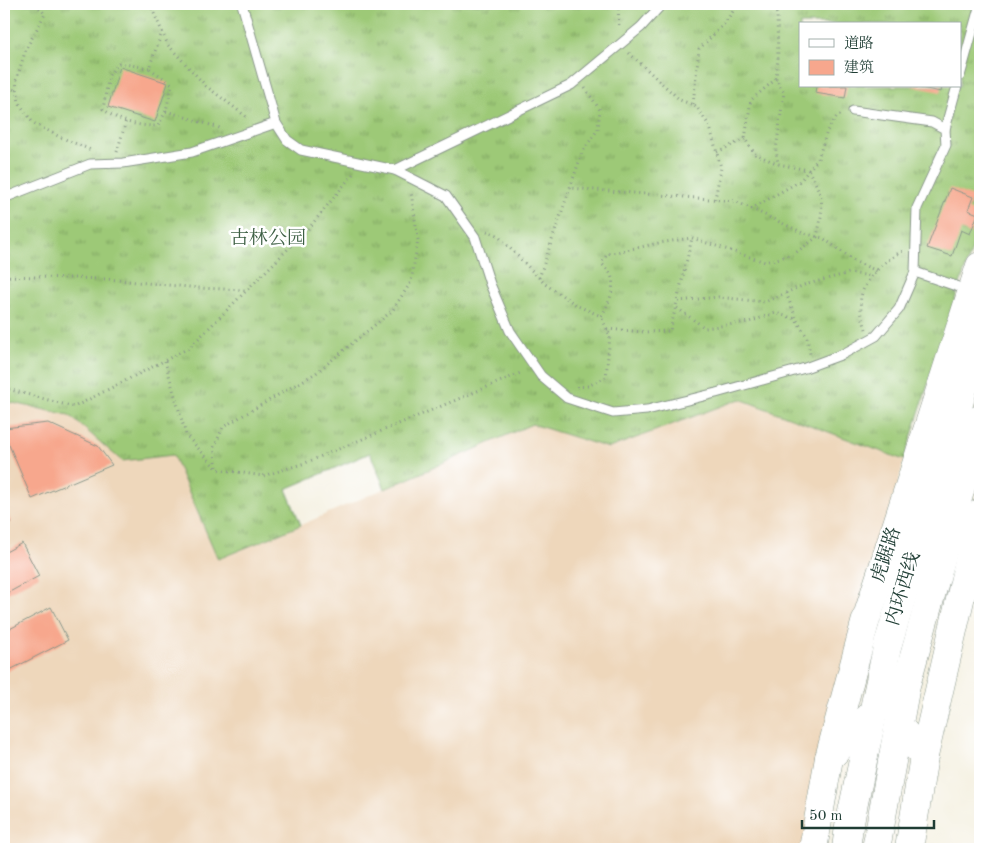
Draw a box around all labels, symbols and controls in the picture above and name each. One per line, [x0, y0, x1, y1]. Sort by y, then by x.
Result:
legend [799, 22, 962, 88]
text: 道路 [844, 35, 874, 52]
text: 建筑 [844, 59, 874, 76]
park label: 古林公园 [230, 228, 306, 249]
street label: 虎踞路 [867, 524, 905, 585]
street label: 内环西线 [882, 549, 924, 628]
scale bar [802, 798, 934, 830]
text: 50 m [809, 809, 843, 824]

